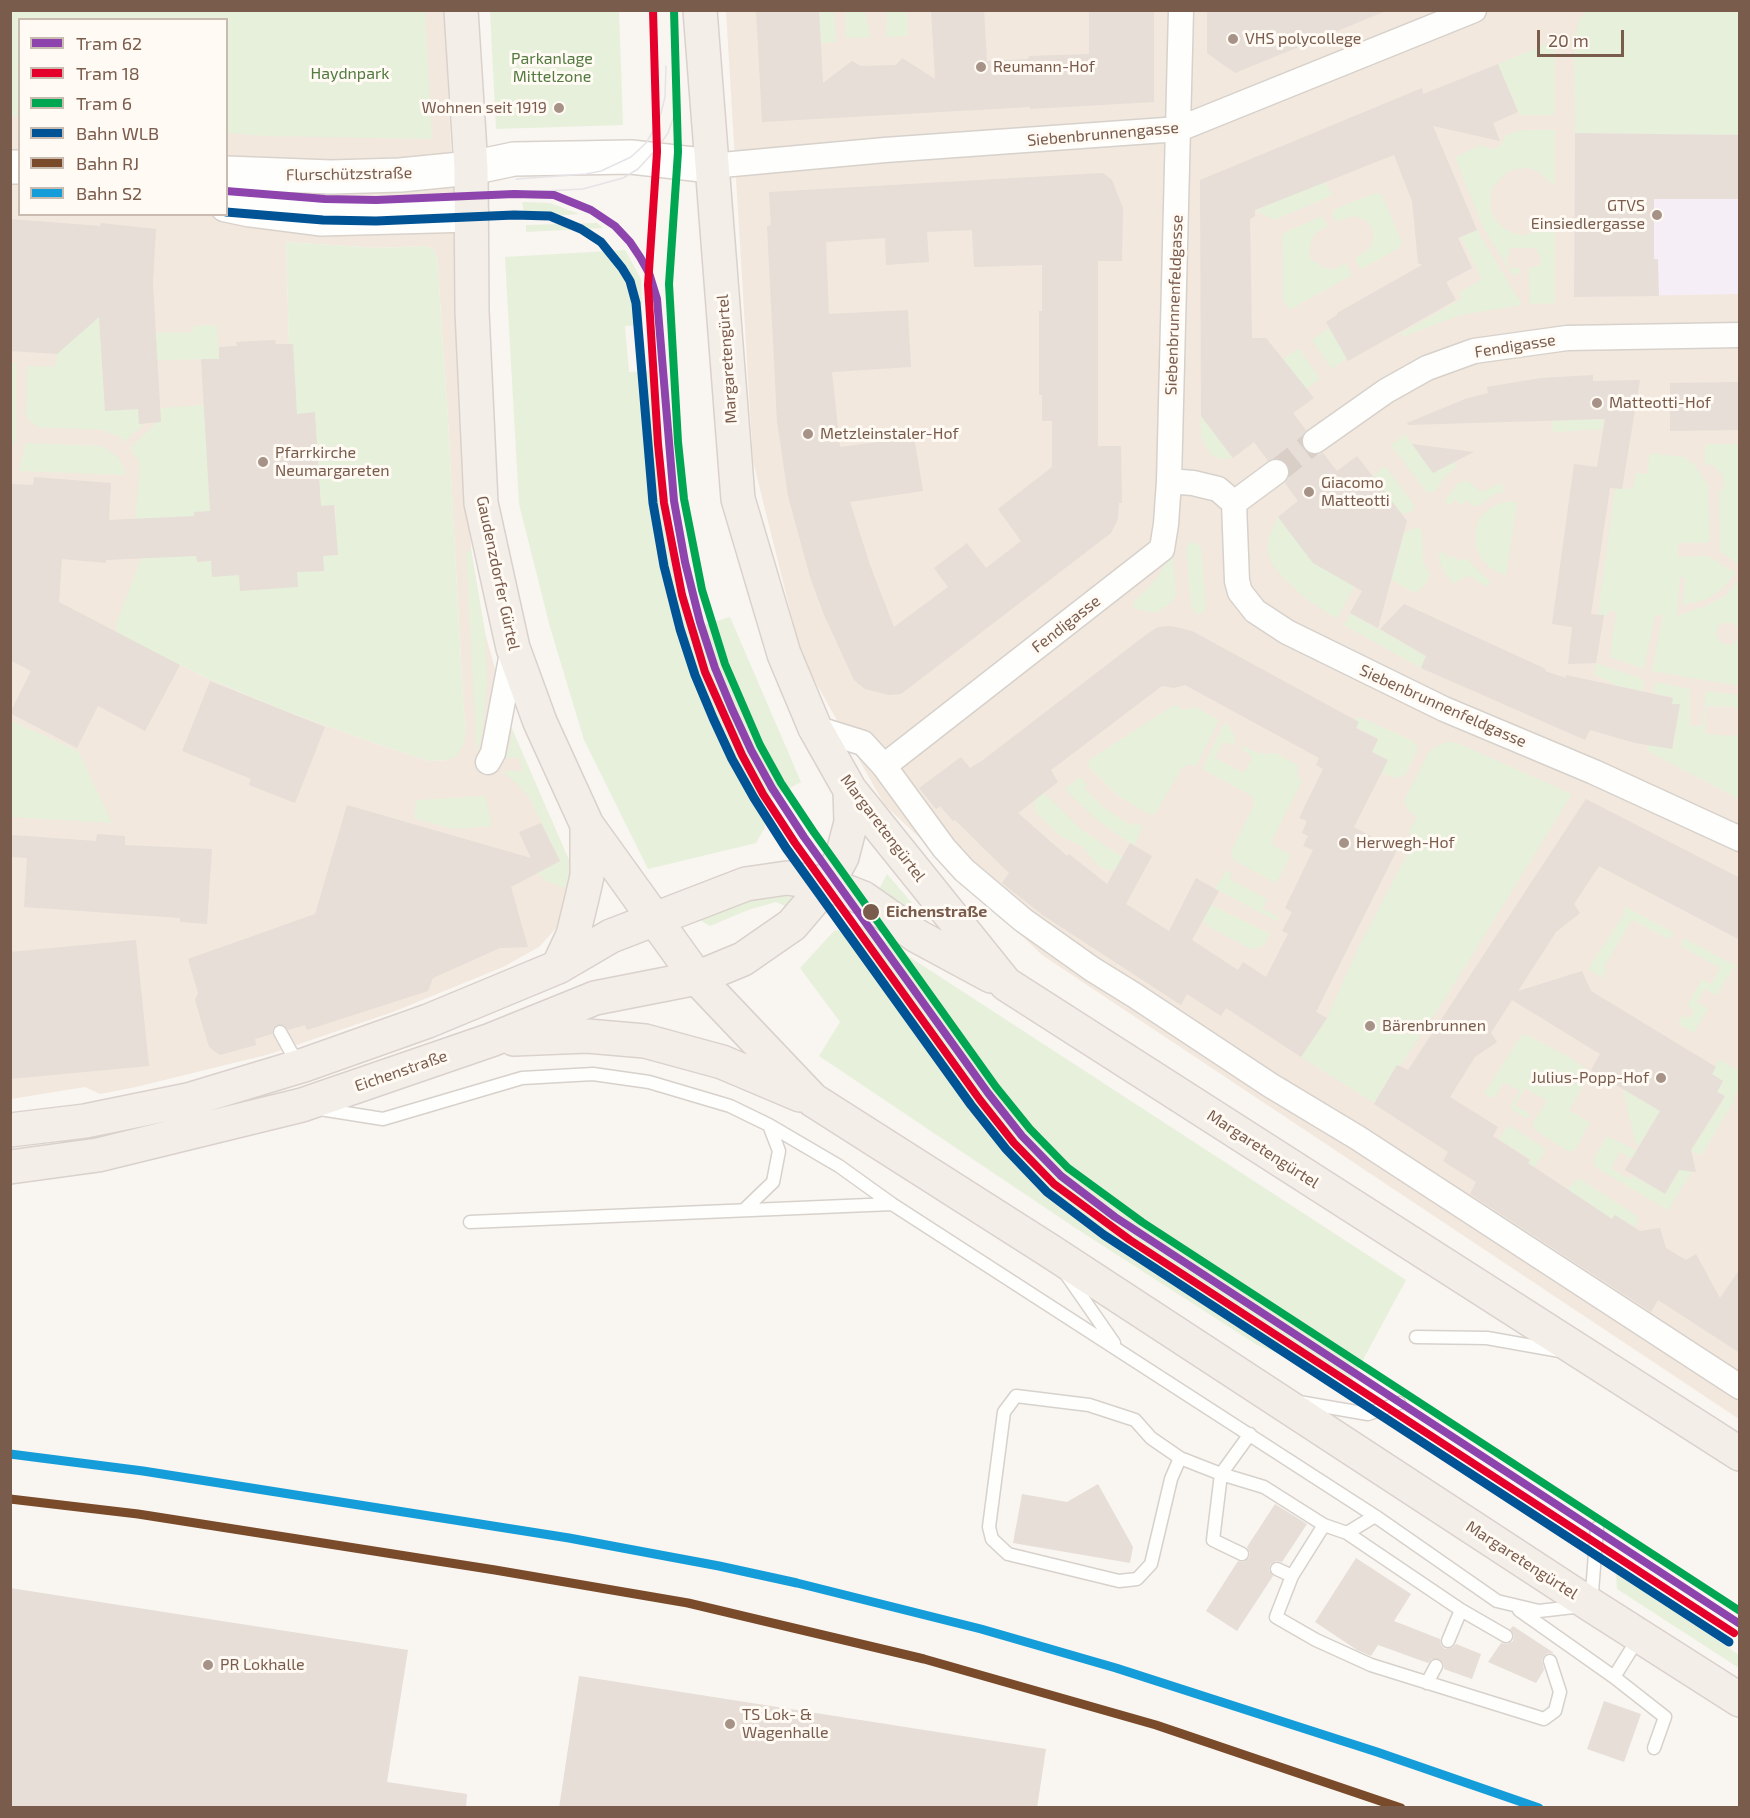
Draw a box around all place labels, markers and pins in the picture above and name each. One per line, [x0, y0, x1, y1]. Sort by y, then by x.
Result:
place label: VHS polycollege [1245, 29, 1361, 49]
marker: VHS polycollege [1226, 32, 1240, 46]
place label: Reumann-Hof [993, 57, 1095, 77]
marker: Reumann-Hof [974, 60, 988, 74]
place label: Wohnen seit 1919 [422, 98, 547, 118]
marker: Wohnen seit 1919 [552, 101, 566, 115]
place label: GTVS Einsiedlergasse [1531, 196, 1645, 234]
marker: GTVS Einsiedlergasse [1650, 208, 1664, 222]
place label: Matteotti-Hof [1609, 393, 1711, 413]
marker: Matteotti-Hof [1590, 396, 1604, 410]
place label: Metzleinstaler-Hof [820, 424, 959, 444]
marker: Metzleinstaler-Hof [801, 427, 815, 441]
place label: Pfarrkirche Neumargareten [275, 443, 390, 481]
marker: Pfarrkirche Neumargareten [256, 455, 270, 469]
place label: Giacomo Matteotti [1321, 473, 1390, 511]
marker: Giacomo Matteotti [1302, 485, 1316, 499]
place label: Herwegh-Hof [1356, 833, 1455, 853]
marker: Herwegh-Hof [1337, 836, 1351, 850]
marker: Eichenstraße [861, 902, 881, 922]
place label: Eichenstraße [886, 902, 987, 922]
place label: Bärenbrunnen [1382, 1016, 1486, 1036]
marker: Bärenbrunnen [1363, 1019, 1377, 1033]
place label: Julius-Popp-Hof [1531, 1068, 1649, 1088]
marker: Julius-Popp-Hof [1654, 1071, 1668, 1085]
place label: PR Lokhalle [220, 1655, 304, 1675]
marker: PR Lokhalle [201, 1658, 215, 1672]
place label: TS Lok- & Wagenhalle [742, 1705, 829, 1743]
marker: TS Lok- & Wagenhalle [723, 1717, 737, 1731]

